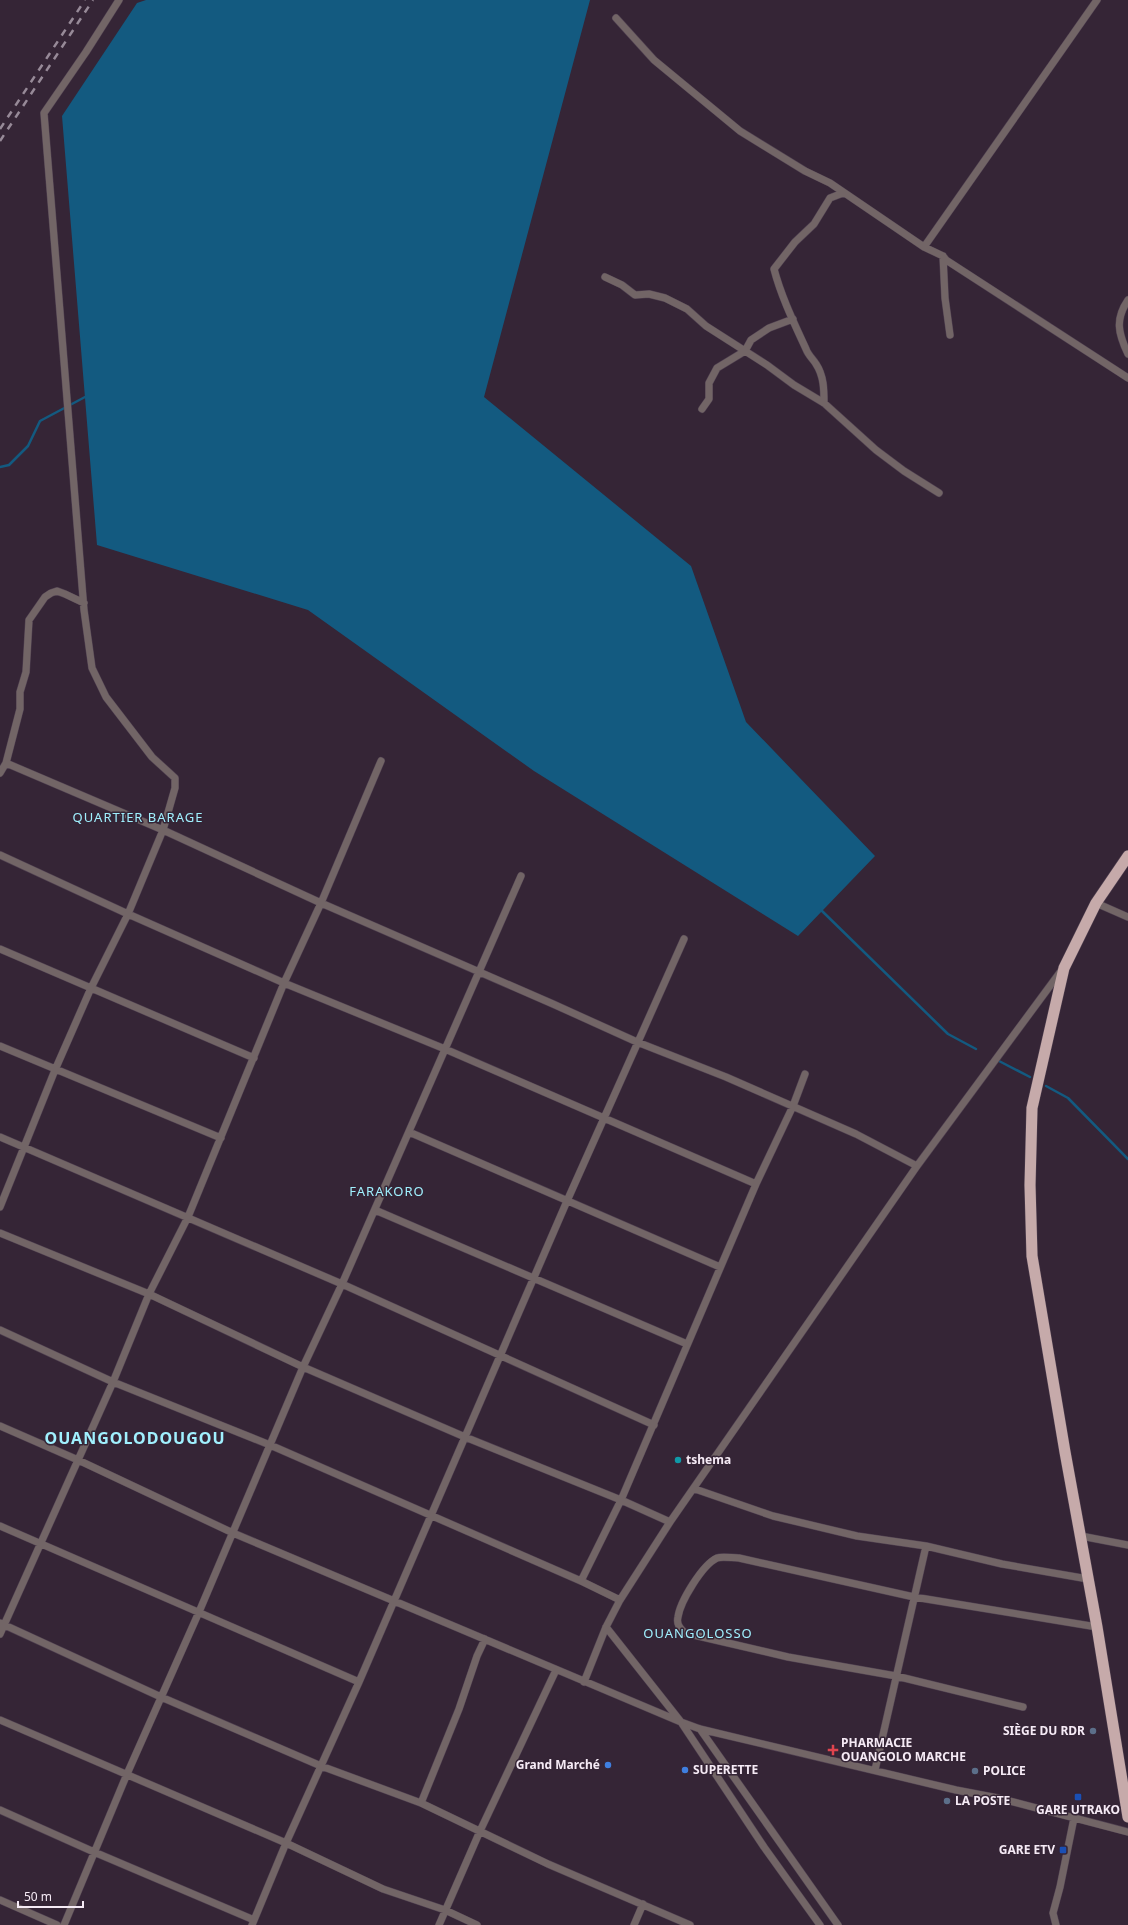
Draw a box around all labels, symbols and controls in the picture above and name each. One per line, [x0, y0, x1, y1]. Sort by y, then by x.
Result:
district label: QUARTIER BARAGE [73, 808, 203, 826]
district label: FARAKORO [349, 1182, 425, 1200]
district label: OUANGOLODOUGOU [45, 1427, 226, 1449]
place label: tshema [686, 1451, 731, 1468]
marker: tshema [673, 1455, 683, 1465]
district label: OUANGOLOSSO [643, 1624, 753, 1642]
place label: SIÈGE DU RDR [1003, 1722, 1085, 1739]
marker: SIÈGE DU RDR [1088, 1726, 1098, 1736]
place label: PHARMACIE OUANGOLO MARCHE [841, 1734, 966, 1765]
marker: PHARMACIE OUANGOLO MARCHE [828, 1745, 838, 1755]
place label: Grand Marché [516, 1756, 600, 1773]
marker: Grand Marché [603, 1760, 613, 1770]
place label: SUPERETTE [693, 1761, 759, 1778]
place label: POLICE [983, 1762, 1026, 1779]
marker: SUPERETTE [680, 1765, 690, 1775]
marker: POLICE [970, 1766, 980, 1776]
place label: LA POSTE [955, 1792, 1011, 1809]
marker: GARE UTRAKO [1073, 1792, 1083, 1802]
marker: LA POSTE [942, 1796, 952, 1806]
place label: GARE UTRAKO [1036, 1801, 1120, 1818]
place label: GARE ETV [999, 1841, 1055, 1858]
marker: GARE ETV [1058, 1845, 1068, 1855]
scale bar [18, 1883, 83, 1909]
text: 50 m [24, 1888, 52, 1905]

